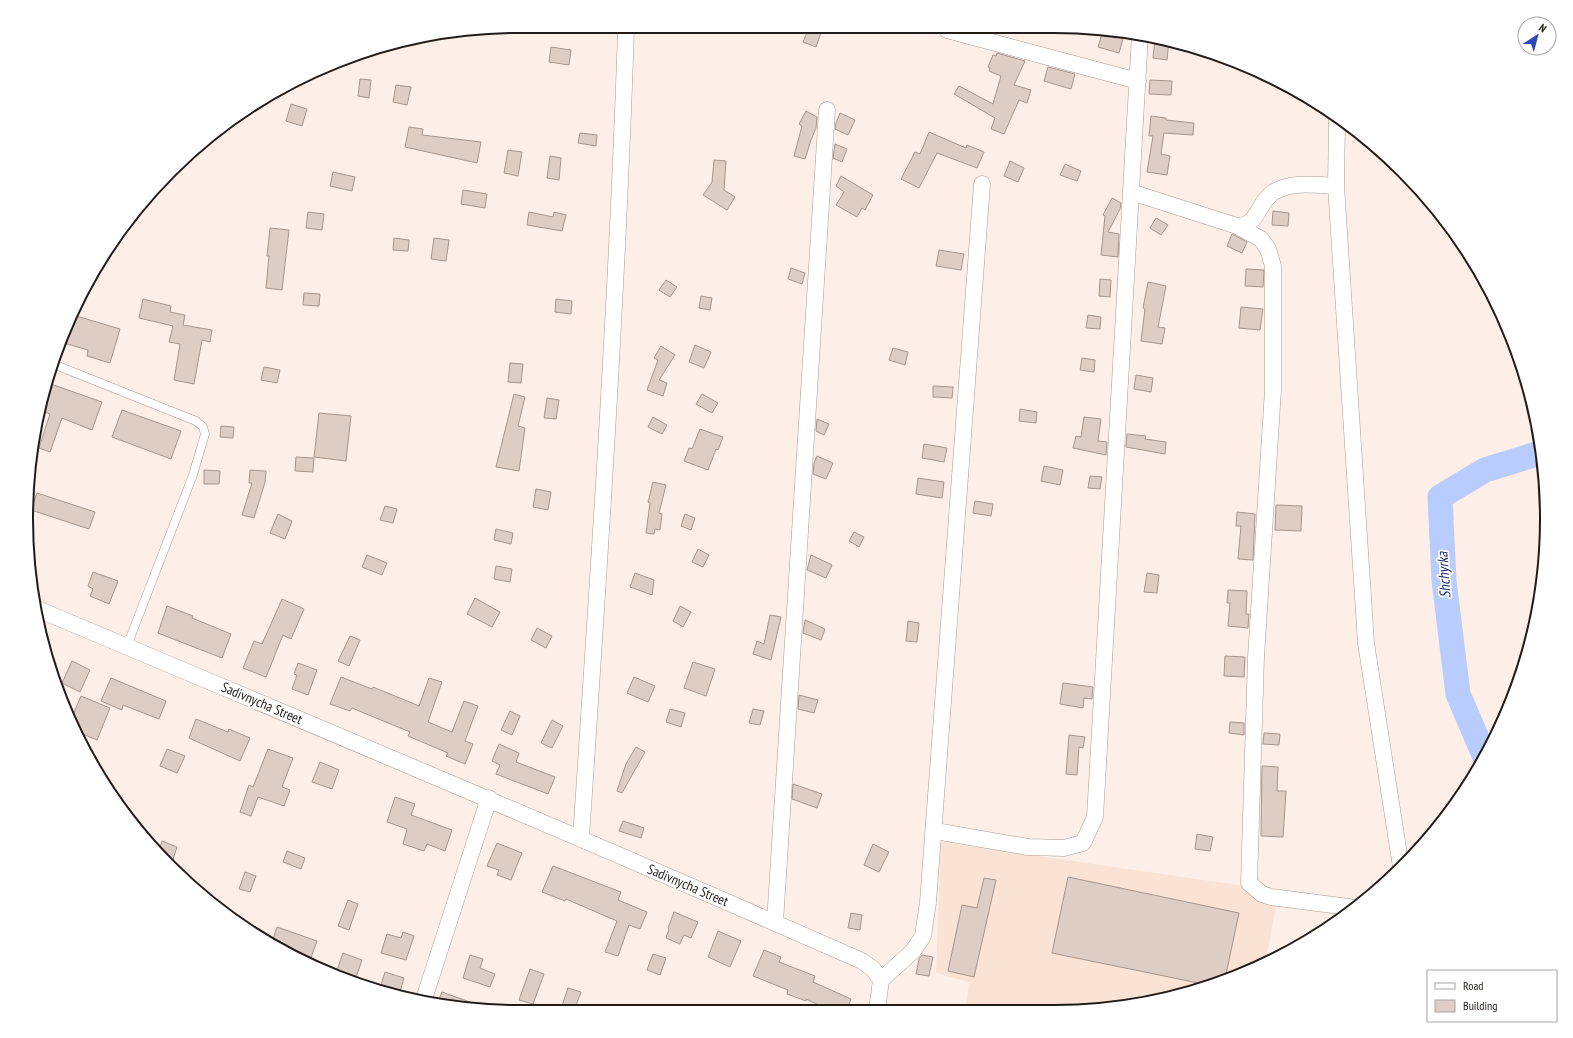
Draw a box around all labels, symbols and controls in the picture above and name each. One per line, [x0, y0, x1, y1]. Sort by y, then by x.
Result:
north arrow [1517, 16, 1557, 56]
text: N [1536, 20, 1549, 35]
water label: Shchyrka [1432, 550, 1455, 599]
street label: Sadivnycha Street [219, 678, 305, 728]
street label: Sadivnycha Street [645, 860, 731, 910]
legend [1427, 970, 1557, 1022]
text: Road [1463, 978, 1483, 993]
text: Building [1463, 998, 1498, 1013]

